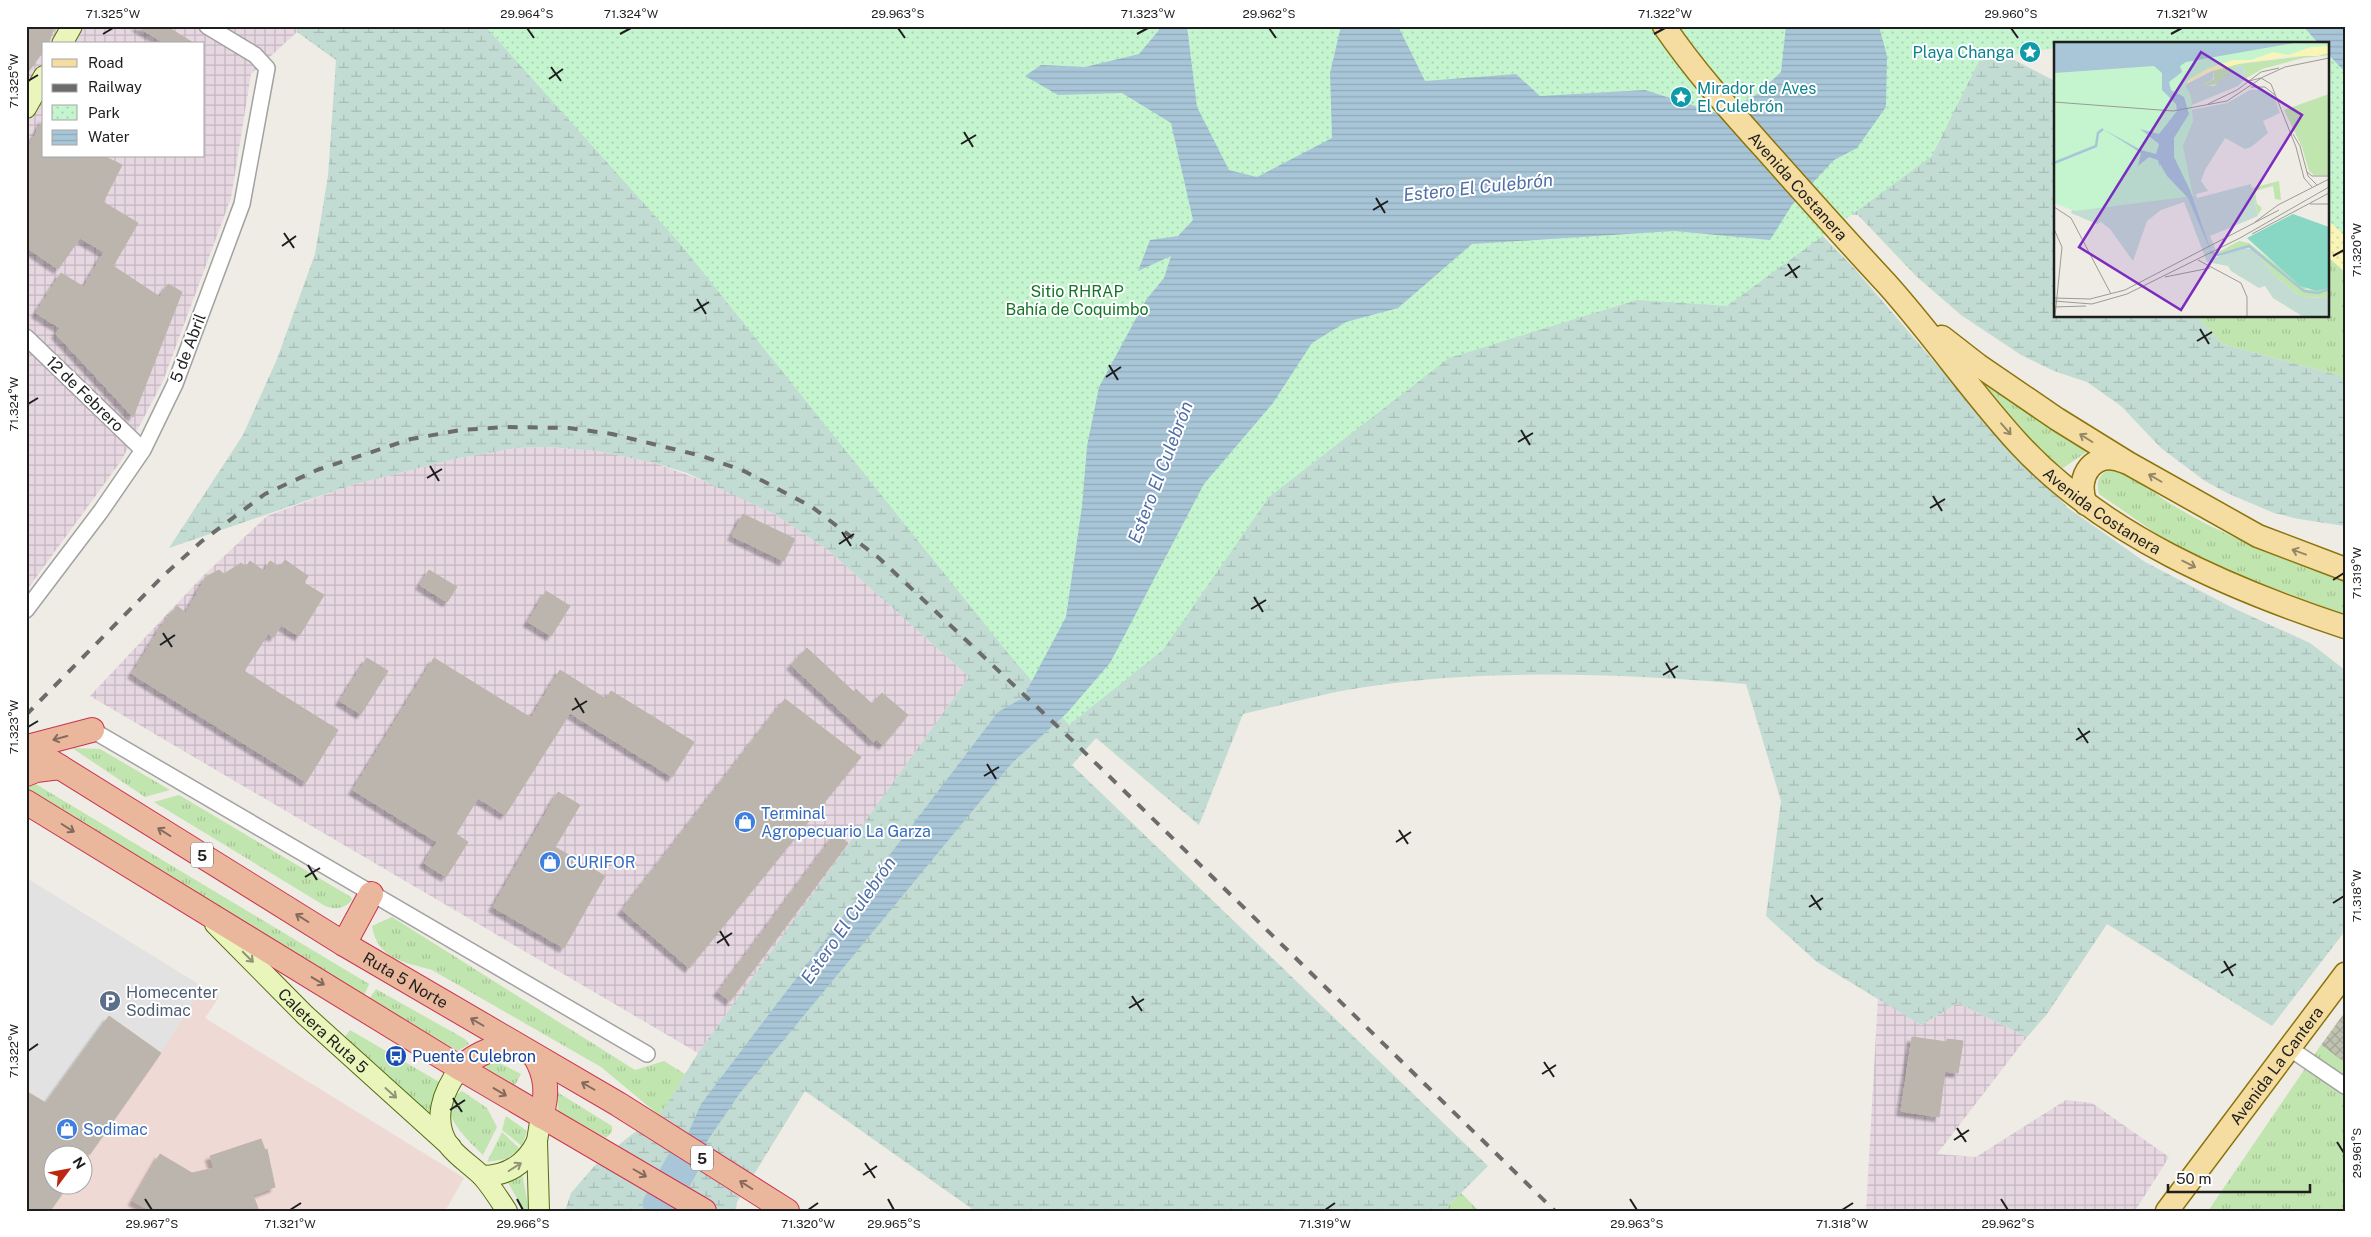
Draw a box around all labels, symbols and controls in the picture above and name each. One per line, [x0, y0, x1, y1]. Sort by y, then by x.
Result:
text: 71.325°W [86, 7, 141, 21]
text: 29.964°S [500, 7, 554, 21]
text: 71.324°W [604, 7, 659, 21]
text: 29.963°S [871, 7, 925, 21]
text: 71.323°W [1121, 7, 1176, 21]
text: 29.962°S [1243, 7, 1295, 21]
text: 71.322°W [1638, 7, 1693, 21]
text: 29.960°S [1984, 7, 2038, 21]
text: 71.321°W [2156, 7, 2208, 21]
place icon: Playa Changa [2018, 40, 2042, 64]
legend [42, 42, 205, 158]
inset map [2054, 42, 2328, 318]
place label: Playa Changa [1913, 43, 2014, 62]
text: 71.325°W [7, 53, 21, 108]
text: Road [88, 54, 124, 71]
text: Railway [88, 78, 142, 95]
place label: Mirador de Aves El Culebrón [1697, 79, 1816, 116]
place icon: Mirador de Aves El Culebrón [1669, 85, 1693, 109]
text: Park [88, 104, 120, 121]
text: Water [88, 128, 130, 145]
street label: Avenida Costanera [1745, 128, 1852, 244]
water label: Estero El Culebrón [1402, 169, 1554, 205]
text: 71.320°W [2350, 222, 2364, 277]
park label: Sitio RHRAP Bahía de Coquimbo [1005, 282, 1149, 319]
street label: 5 de Abril [166, 311, 210, 385]
street label: 12 de Febrero [42, 352, 128, 436]
text: 71.324°W [7, 376, 21, 431]
water label: Estero El Culebrón [1123, 398, 1197, 546]
one-way arrow [2001, 423, 2012, 436]
one-way arrow [2080, 433, 2094, 443]
street label: Avenida Costanera [2040, 464, 2164, 558]
one-way arrow [2148, 473, 2162, 483]
text: 71.319°W [2350, 546, 2364, 599]
one-way arrow [2292, 547, 2307, 556]
one-way arrow [2181, 559, 2196, 569]
text: 71.323°W [7, 699, 21, 754]
one-way arrow [52, 734, 68, 743]
place label: Terminal Agropecuario La Garza [761, 804, 931, 841]
shop icon: Terminal Agropecuario La Garza [733, 810, 757, 834]
one-way arrow [60, 823, 74, 833]
one-way arrow [158, 827, 172, 837]
road number: 5 [191, 842, 213, 868]
shop icon: CURIFOR [538, 850, 562, 874]
water label: Estero El Culebrón [796, 852, 900, 988]
place label: CURIFOR [566, 853, 636, 872]
text: 71.318°W [2350, 869, 2364, 922]
one-way arrow [296, 912, 310, 922]
street label: Ruta 5 Norte [360, 948, 452, 1012]
one-way arrow [242, 951, 254, 964]
one-way arrow [310, 977, 324, 987]
place label: Homecenter Sodimac [126, 983, 218, 1020]
street label: Caletera Ruta 5 [274, 984, 372, 1077]
parking icon: Homecenter Sodimac [98, 989, 122, 1013]
street label: Avenida La Cantera [2226, 1003, 2327, 1128]
one-way arrow [470, 1017, 484, 1027]
text: 71.322°W [7, 1023, 21, 1078]
bus stop icon: Puente Culebron [384, 1044, 408, 1068]
place label: Puente Culebron [412, 1047, 536, 1066]
one-way arrow [581, 1081, 595, 1091]
one-way arrow [385, 1087, 398, 1099]
one-way arrow [493, 1088, 507, 1098]
shop icon: Sodimac [55, 1117, 79, 1141]
place label: Sodimac [83, 1120, 148, 1139]
text: 29.961°S [2350, 1128, 2364, 1178]
north arrow [42, 1144, 92, 1194]
road number: 5 [691, 1146, 713, 1170]
text: N [69, 1154, 89, 1172]
one-way arrow [508, 1162, 522, 1172]
scale bar [2168, 1162, 2311, 1194]
one-way arrow [632, 1168, 646, 1178]
text: 50 m [2176, 1170, 2211, 1187]
one-way arrow [739, 1180, 753, 1190]
text: 29.967°S [126, 1217, 178, 1231]
text: 71.321°W [264, 1217, 316, 1231]
text: 29.966°S [496, 1217, 550, 1231]
text: 71.320°W [781, 1217, 836, 1231]
text: 29.965°S [867, 1217, 921, 1231]
text: 71.319°W [1299, 1217, 1352, 1231]
text: 29.963°S [1610, 1217, 1664, 1231]
text: 71.318°W [1816, 1217, 1869, 1231]
text: 29.962°S [1982, 1217, 2034, 1231]

